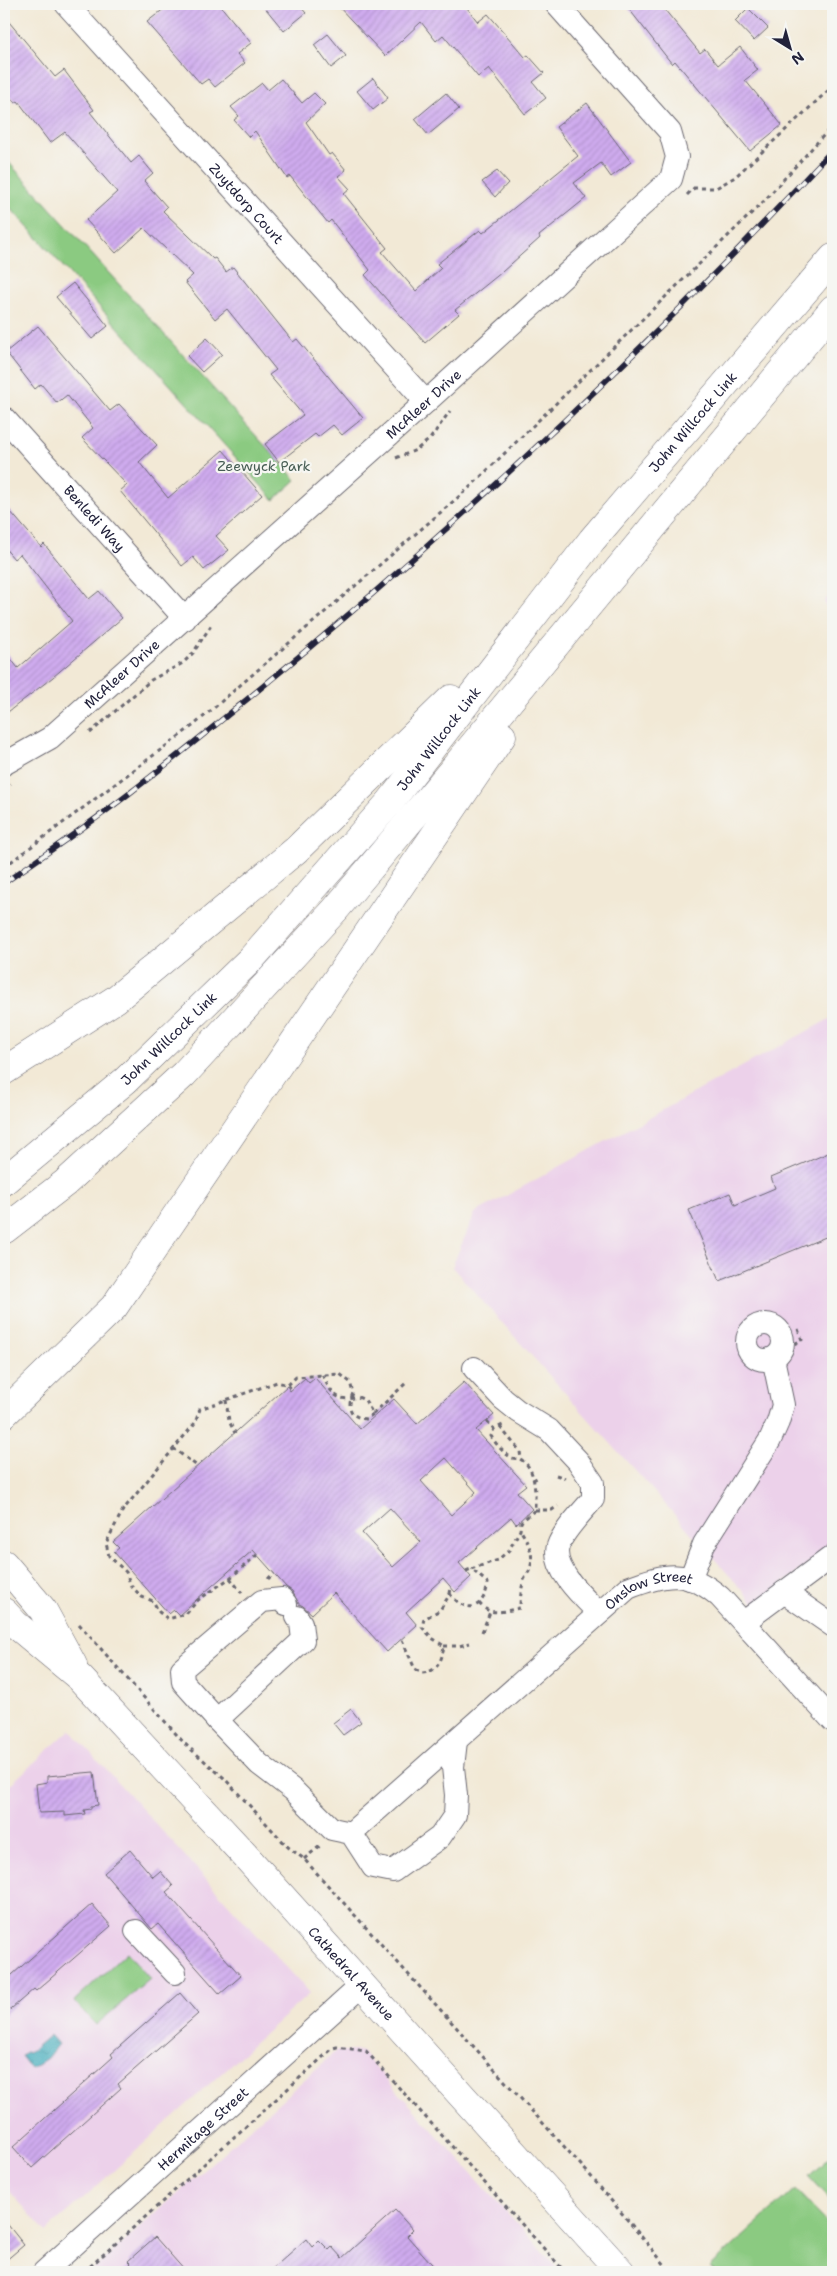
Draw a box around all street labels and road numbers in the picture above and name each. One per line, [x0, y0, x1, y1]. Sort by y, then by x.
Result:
street label: Zuytdorp Court [205, 159, 288, 248]
street label: McAleer Drive [382, 365, 465, 443]
street label: John Willcock Link [645, 368, 741, 476]
street label: Benledi Way [60, 481, 129, 555]
street label: McAleer Drive [80, 635, 163, 712]
street label: John Willcock Link [393, 683, 485, 794]
street label: John Willcock Link [117, 988, 221, 1089]
street label: Onslow Street [601, 1567, 696, 1614]
street label: Cathedral Avenue [304, 1923, 399, 2024]
street label: Hermitage Street [154, 2083, 252, 2174]

